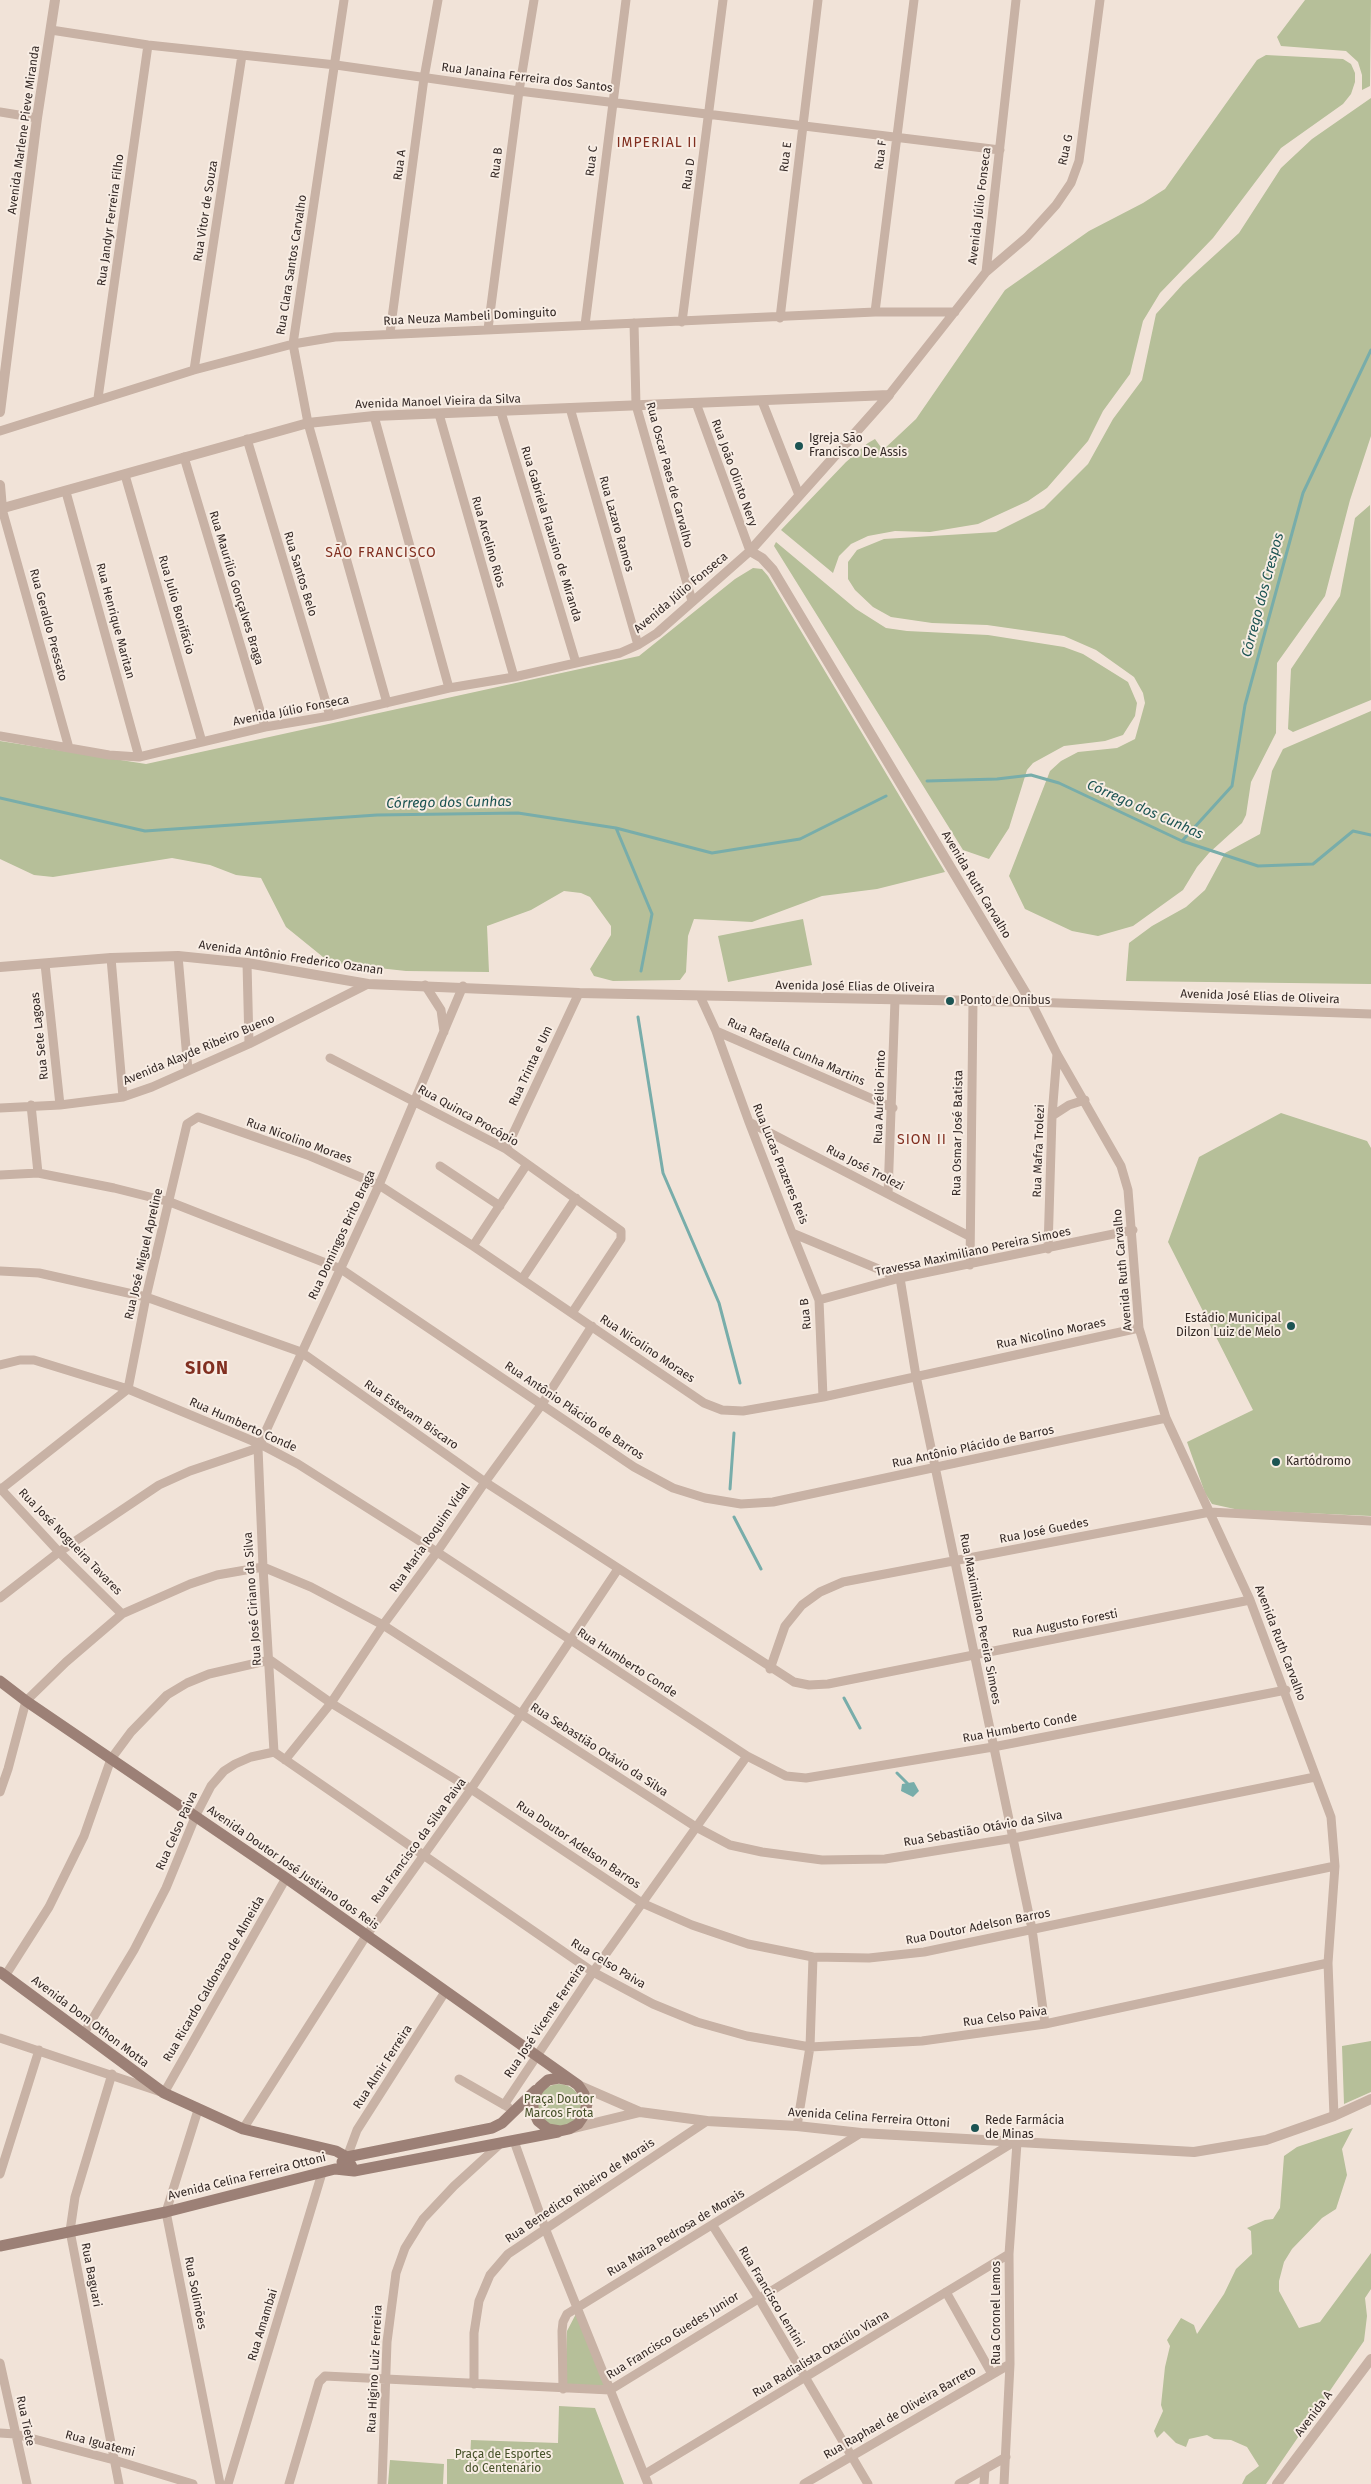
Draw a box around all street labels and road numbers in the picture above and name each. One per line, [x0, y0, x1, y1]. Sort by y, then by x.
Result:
street label: Avenida Marlene Pieve Miranda [5, 45, 43, 215]
street label: Rua Janaina Ferreira dos Santos [441, 60, 613, 96]
street label: Rua G [1056, 133, 1076, 167]
street label: Rua F [872, 139, 890, 171]
street label: Rua E [777, 141, 795, 173]
street label: Rua C [583, 145, 601, 177]
street label: Rua B [488, 147, 506, 179]
street label: Avenida Júlio Fonseca [966, 147, 994, 265]
street label: Rua A [391, 149, 409, 181]
street label: Rua Jandyr Ferreira Filho [95, 153, 127, 287]
street label: Rua D [680, 157, 698, 191]
street label: Rua Vitor de Souza [191, 160, 221, 262]
street label: Rua Clara Santos Carvalho [274, 194, 310, 336]
street label: Rua Neuza Mambeli Dominguito [383, 305, 557, 329]
street label: Avenida Manoel Vieira da Silva [355, 392, 521, 412]
street label: Rua Oscar Paes de Carvalho [643, 401, 695, 549]
street label: Rua João Olinto Nery [708, 417, 760, 529]
street label: Rua Gabriela Flausino de Miranda [517, 444, 585, 624]
street label: Rua Lazaro Ramos [595, 474, 637, 574]
street label: Rua Arcelino Rios [468, 495, 508, 589]
street label: Rua Maurilio Gonçalves Braga [206, 509, 266, 667]
street label: Rua Santos Belo [280, 530, 320, 618]
street label: Avenida Júlio Fonseca [631, 550, 731, 636]
street label: Rua Julio Bonifácio [155, 554, 197, 656]
street label: Rua Henrique Maritan [93, 562, 137, 680]
street label: Rua Geraldo Pressato [26, 567, 70, 683]
street label: Avenida Júlio Fonseca [232, 693, 350, 729]
street label: Avenida Ruth Carvalho [938, 829, 1014, 941]
street label: Avenida Antônio Frederico Ozanan [198, 938, 384, 978]
street label: Avenida José Elias de Oliveira [775, 978, 935, 996]
street label: Avenida José Elias de Oliveira [1180, 987, 1340, 1007]
street label: Rua Sete Lagoas [28, 991, 52, 1081]
street label: Avenida Alayde Ribeiro Bueno [121, 1012, 277, 1088]
street label: Rua Rafaella Cunha Martins [725, 1015, 867, 1089]
street label: Rua Trinta e Um [506, 1024, 556, 1108]
street label: Rua Aurélio Pinto [871, 1050, 889, 1144]
street label: Rua Osmar José Batista [950, 1070, 966, 1196]
street label: Rua Quinca Procópio [415, 1082, 521, 1150]
street label: Rua Lucas Prazeres Reis [749, 1102, 811, 1226]
street label: Rua Mafra Trolezi [1030, 1104, 1048, 1198]
street label: Rua Nicolino Moraes [244, 1115, 354, 1167]
street label: Rua José Trolezi [824, 1142, 906, 1194]
street label: Rua Domingos Brito Braga [306, 1168, 378, 1302]
street label: Rua José Miguel Apreline [122, 1187, 166, 1321]
street label: Avenida Ruth Carvalho [1110, 1208, 1136, 1332]
street label: Travessa Maximiliano Pereira Simoes [874, 1224, 1072, 1280]
street label: Rua B [797, 1298, 815, 1330]
street label: Rua Nicolino Moraes [597, 1312, 697, 1386]
street label: Rua Nicolino Moraes [995, 1315, 1107, 1353]
street label: Rua Antônio Plácido de Barros [502, 1359, 646, 1463]
street label: Rua Estevam Biscaro [361, 1377, 461, 1453]
street label: Rua Humberto Conde [187, 1395, 299, 1455]
street label: Rua Antônio Plácido de Barros [891, 1423, 1055, 1471]
street label: Rua Maria Roquim Vidal [387, 1481, 473, 1595]
street label: Rua José Nogueira Tavares [15, 1486, 125, 1598]
street label: Rua José Guedes [998, 1515, 1090, 1547]
street label: Rua José Ciriano da Silva [241, 1532, 265, 1666]
street label: Rua Maximiliano Pereira Simoes [956, 1532, 1004, 1706]
street label: Avenida Ruth Carvalho [1251, 1583, 1309, 1703]
street label: Rua Augusto Foresti [1011, 1607, 1119, 1641]
street label: Rua Humberto Conde [574, 1625, 680, 1701]
street label: Rua Sebastião Otávio da Silva [527, 1700, 671, 1800]
street label: Rua Humberto Conde [962, 1710, 1078, 1746]
street label: Rua Francisco da Silva Paiva [369, 1775, 469, 1907]
street label: Rua Celso Paiva [153, 1789, 201, 1873]
street label: Rua Doutor Adelson Barros [513, 1798, 643, 1892]
street label: Avenida Doutor José Justiano dos Reis [204, 1803, 382, 1933]
street label: Rua Sebastião Otávio da Silva [902, 1808, 1064, 1850]
street label: Rua Ricardo Caldonazo de Almeida [160, 1894, 268, 2064]
street label: Rua Doutor Adelson Barros [905, 1906, 1051, 1948]
street label: Rua Celso Paiva [568, 1936, 648, 1992]
street label: Rua José Vicente Ferreira [501, 1961, 589, 2081]
street label: Avenida Dom Othon Motta [29, 1973, 151, 2071]
street label: Rua Celso Paiva [962, 2004, 1048, 2030]
street label: Rua Almir Ferreira [350, 2022, 416, 2112]
street label: Avenida Celina Ferreira Ottoni [788, 2105, 950, 2131]
street label: Rua Benedicto Ribeiro de Morais [503, 2136, 657, 2246]
street label: Avenida Celina Ferreira Ottoni [167, 2150, 327, 2204]
street label: Rua Maiza Pedrosa de Morais [605, 2186, 747, 2280]
street label: Rua Baguari [78, 2242, 104, 2308]
street label: Rua Francisco Lentini [735, 2244, 807, 2350]
street label: Rua Solimões [181, 2255, 209, 2331]
street label: Rua Coronel Lemos [990, 2261, 1004, 2365]
street label: Rua Amambai [245, 2287, 281, 2363]
street label: Rua Francisco Guedes Junior [604, 2289, 742, 2383]
street label: Rua Higino Luiz Ferreira [364, 2304, 386, 2434]
street label: Rua Radialista Otacílio Viana [750, 2308, 892, 2400]
street label: Rua Raphael de Oliveira Barreto [821, 2363, 979, 2463]
street label: Avenida A [1292, 2388, 1336, 2440]
street label: Rua Tiete [13, 2395, 37, 2447]
street label: Rua Iguatemi [64, 2428, 136, 2460]

